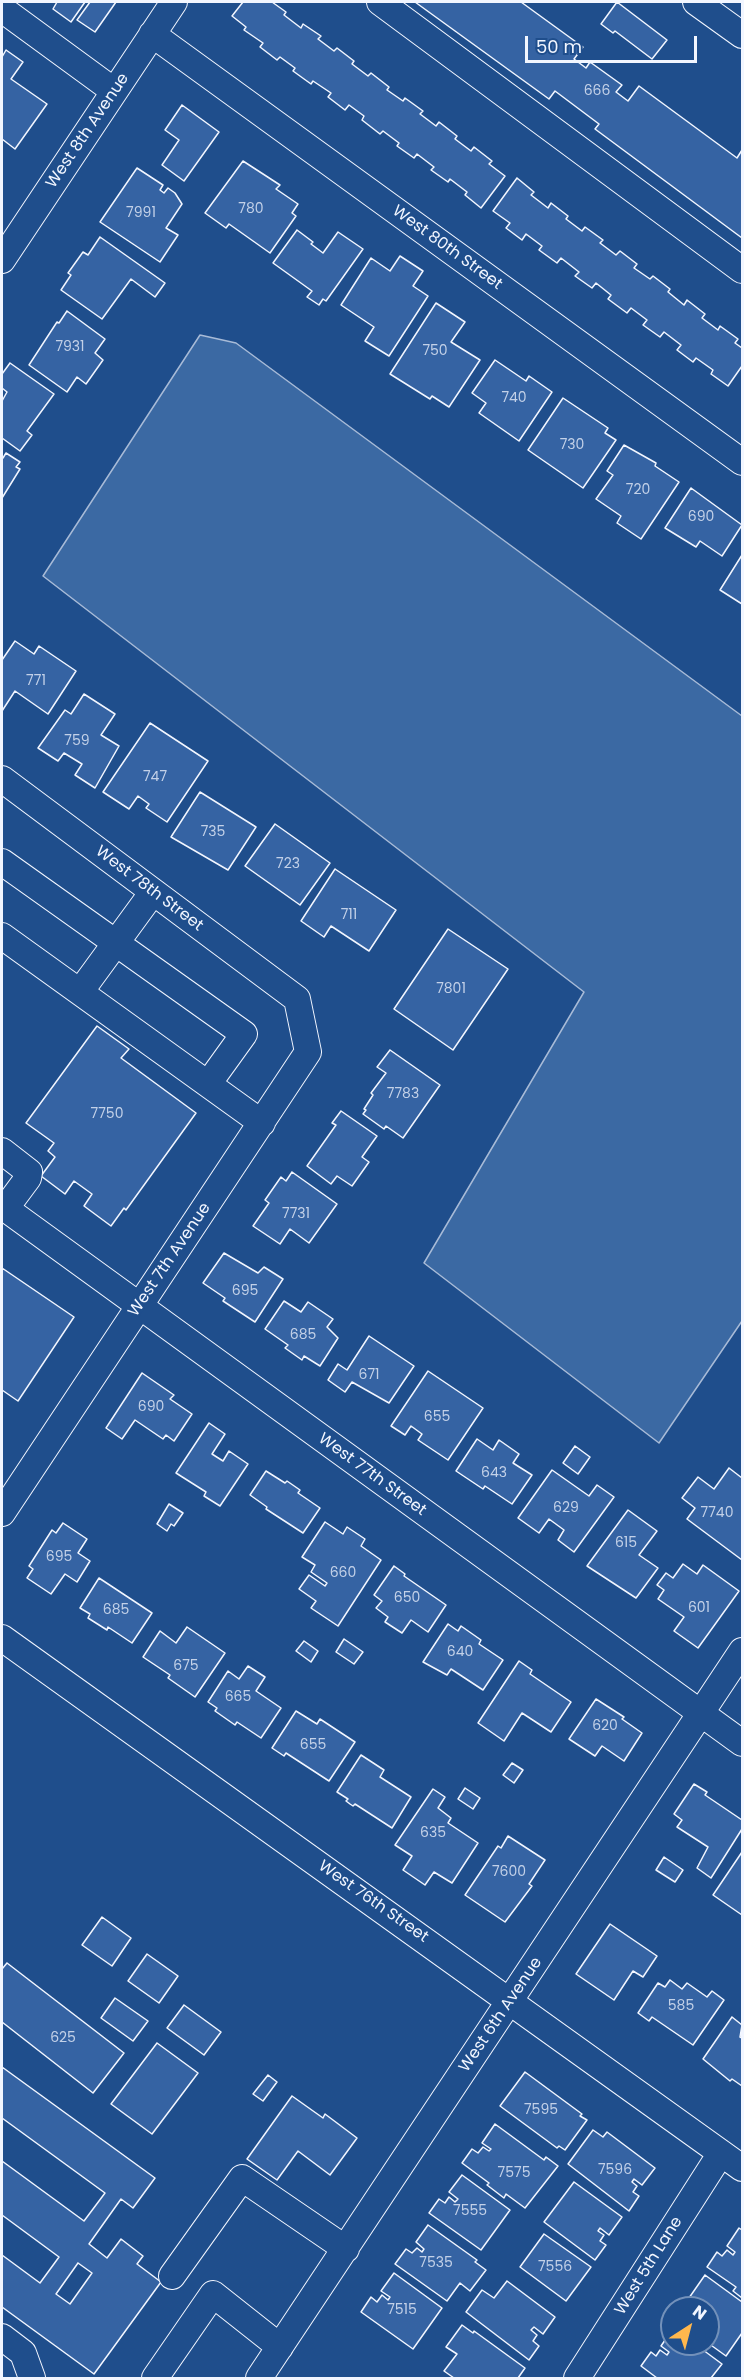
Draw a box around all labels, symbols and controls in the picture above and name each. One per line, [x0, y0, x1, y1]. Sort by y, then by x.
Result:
scale bar [528, 24, 700, 62]
text: 50 m [536, 34, 582, 59]
street label: West 8th Avenue [42, 70, 134, 192]
house number: 666 [584, 83, 610, 99]
house number: 780 [238, 201, 264, 217]
street label: West 80th Street [388, 202, 506, 294]
house number: 7991 [126, 205, 156, 221]
house number: 7931 [55, 339, 85, 355]
house number: 750 [422, 343, 448, 359]
house number: 740 [501, 390, 527, 406]
house number: 730 [560, 437, 584, 453]
house number: 720 [626, 482, 650, 498]
house number: 690 [688, 509, 714, 525]
house number: 771 [26, 673, 46, 689]
house number: 759 [64, 733, 90, 749]
house number: 747 [143, 769, 167, 785]
house number: 735 [201, 824, 225, 840]
street label: West 78th Street [91, 842, 207, 936]
house number: 723 [276, 856, 300, 872]
house number: 711 [341, 907, 357, 923]
house number: 7801 [436, 981, 466, 997]
house number: 7783 [387, 1086, 419, 1102]
house number: 7750 [91, 1106, 123, 1122]
street label: West 7th Avenue [125, 1199, 215, 1321]
house number: 7731 [282, 1206, 310, 1222]
house number: 695 [232, 1283, 258, 1299]
house number: 685 [290, 1327, 316, 1343]
house number: 671 [358, 1367, 380, 1383]
house number: 690 [138, 1399, 164, 1415]
house number: 655 [424, 1409, 450, 1425]
street label: West 77th Street [314, 1429, 430, 1521]
house number: 643 [481, 1465, 507, 1481]
house number: 629 [553, 1500, 579, 1516]
house number: 7740 [701, 1505, 733, 1521]
house number: 615 [615, 1535, 637, 1551]
house number: 695 [46, 1549, 72, 1565]
house number: 660 [330, 1565, 356, 1581]
house number: 650 [394, 1590, 420, 1606]
house number: 601 [688, 1600, 710, 1616]
house number: 685 [103, 1602, 129, 1618]
house number: 640 [447, 1644, 473, 1660]
house number: 675 [173, 1658, 199, 1674]
house number: 665 [225, 1689, 251, 1705]
house number: 620 [592, 1718, 618, 1734]
house number: 655 [300, 1737, 326, 1753]
house number: 635 [420, 1825, 446, 1841]
street label: West 76th Street [314, 1857, 432, 1947]
house number: 7600 [492, 1864, 526, 1880]
street label: West 6th Avenue [455, 1954, 547, 2076]
house number: 585 [668, 1998, 694, 2014]
house number: 625 [50, 2030, 76, 2046]
house number: 7595 [524, 2102, 558, 2118]
house number: 7596 [598, 2162, 632, 2178]
house number: 7575 [498, 2165, 530, 2181]
house number: 7555 [453, 2203, 487, 2219]
street label: West 5th Lane [611, 2213, 687, 2319]
house number: 7535 [419, 2255, 453, 2271]
house number: 7556 [538, 2259, 572, 2275]
north arrow [660, 2296, 720, 2356]
text: N [688, 2300, 711, 2325]
house number: 7515 [387, 2302, 417, 2318]

